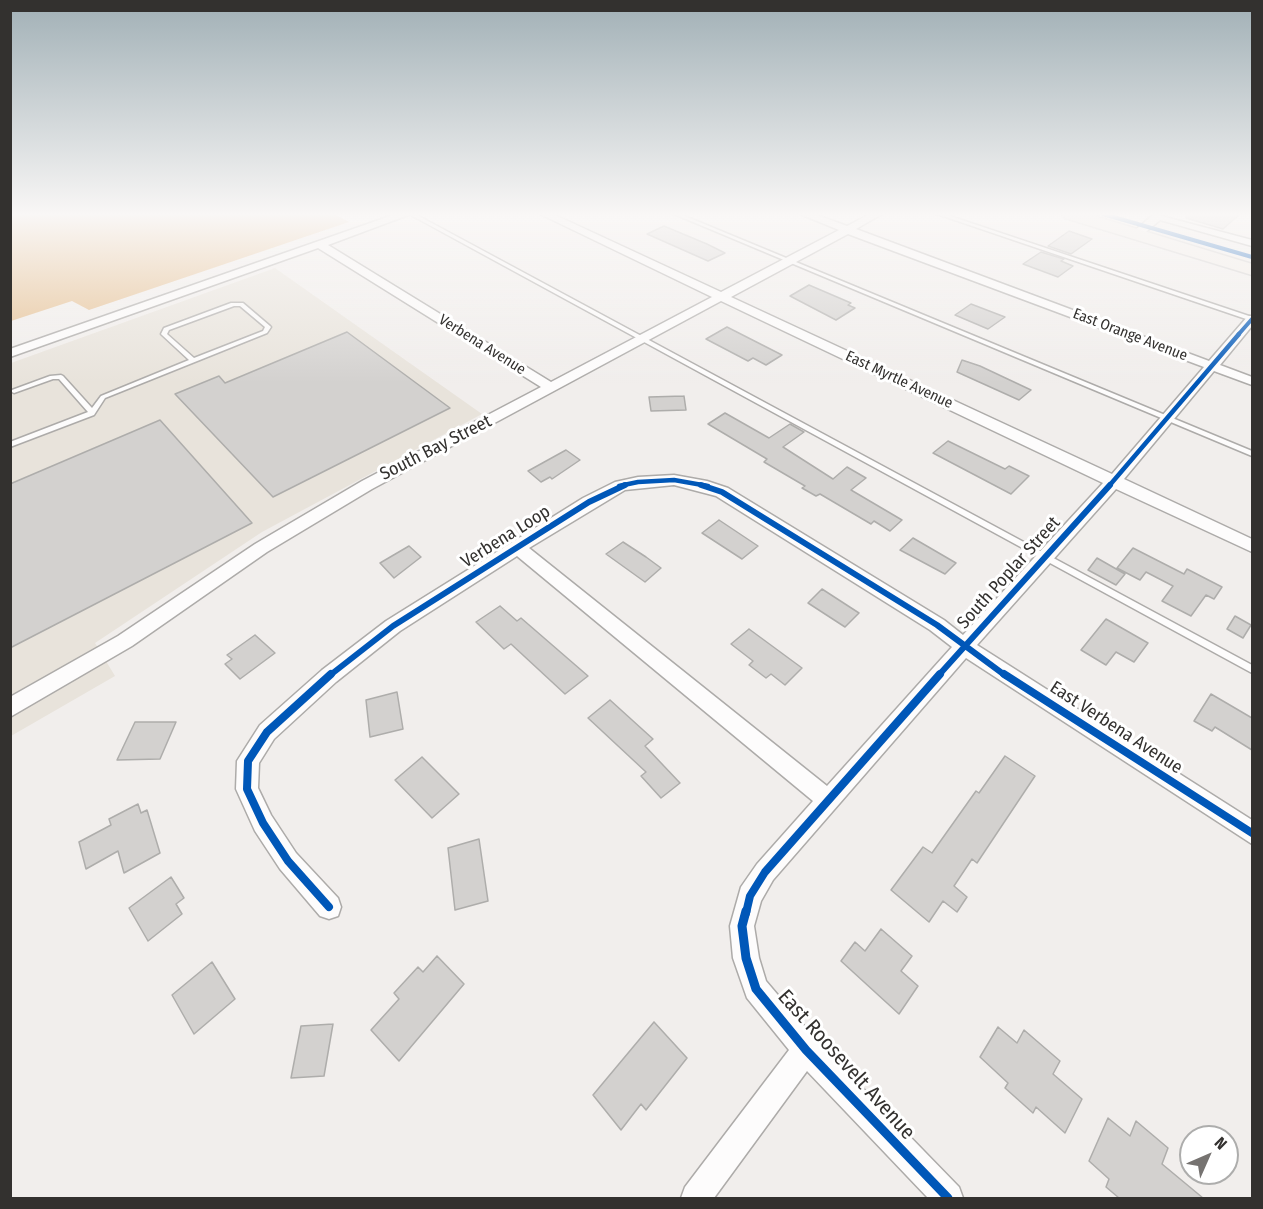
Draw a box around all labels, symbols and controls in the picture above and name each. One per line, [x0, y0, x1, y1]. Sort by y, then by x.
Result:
street label: East Orange Avenue [1070, 305, 1190, 365]
street label: Verbena Avenue [435, 311, 529, 379]
street label: East Myrtle Avenue [843, 347, 955, 413]
street label: South Bay Street [377, 411, 495, 485]
street label: Verbena Loop [457, 501, 555, 573]
street label: South Poplar Street [953, 512, 1065, 634]
street label: East Verbena Avenue [1046, 677, 1186, 779]
street label: East Roosevelt Avenue [772, 985, 920, 1145]
north arrow [1179, 1125, 1239, 1185]
text: N [1211, 1133, 1231, 1153]

